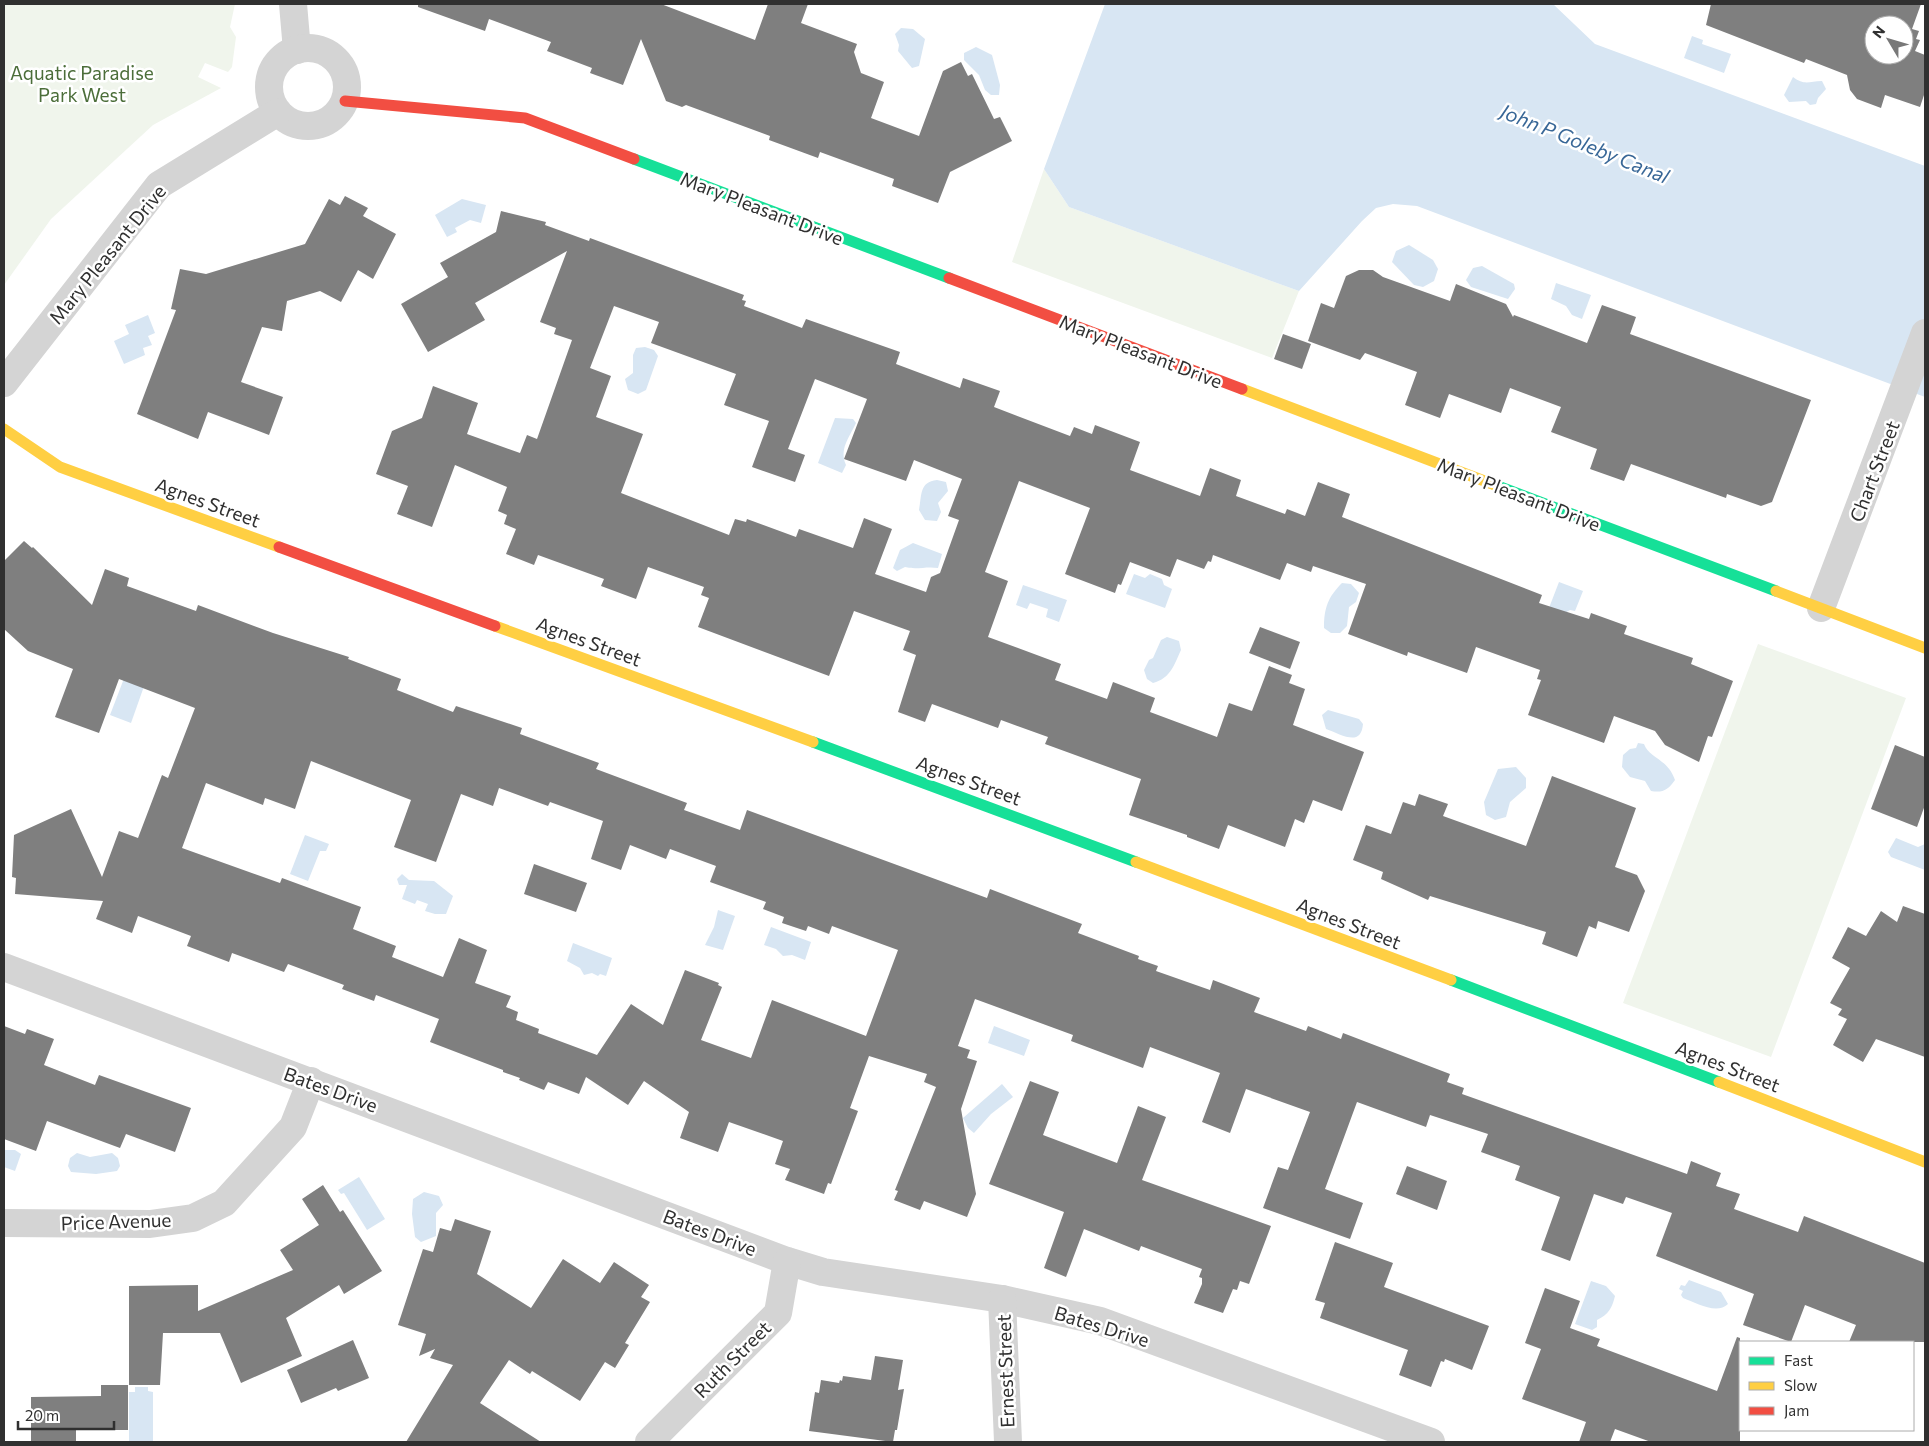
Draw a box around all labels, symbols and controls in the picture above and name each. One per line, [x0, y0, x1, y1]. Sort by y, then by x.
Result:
north arrow [1864, 15, 1914, 65]
text: N [1868, 22, 1888, 41]
park label: Aquatic Paradise Park West [10, 61, 154, 106]
water label: John P Goleby Canal [1495, 97, 1674, 188]
street label: Mary Pleasant Drive [677, 166, 847, 250]
street label: Mary Pleasant Drive [44, 180, 170, 328]
street label: Mary Pleasant Drive [1056, 309, 1226, 393]
street label: Chart Street [1844, 417, 1904, 525]
street label: Mary Pleasant Drive [1434, 452, 1604, 536]
street label: Agnes Street [152, 472, 264, 532]
street label: Agnes Street [533, 611, 645, 671]
street label: Agnes Street [913, 750, 1025, 810]
street label: Agnes Street [1294, 893, 1405, 953]
street label: Agnes Street [1673, 1036, 1784, 1096]
street label: Bates Drive [281, 1061, 381, 1117]
street label: Bates Drive [660, 1204, 760, 1260]
street label: Price Avenue [60, 1208, 172, 1234]
street label: Bates Drive [1052, 1301, 1152, 1351]
street label: Ernest Street [992, 1314, 1018, 1428]
street label: Ruth Street [689, 1316, 775, 1402]
legend [1739, 1341, 1914, 1431]
text: Fast [1784, 1351, 1813, 1369]
text: Slow [1784, 1376, 1817, 1394]
scale bar [18, 1398, 114, 1430]
text: Jam [1784, 1401, 1809, 1419]
text: 20 m [25, 1406, 59, 1424]

